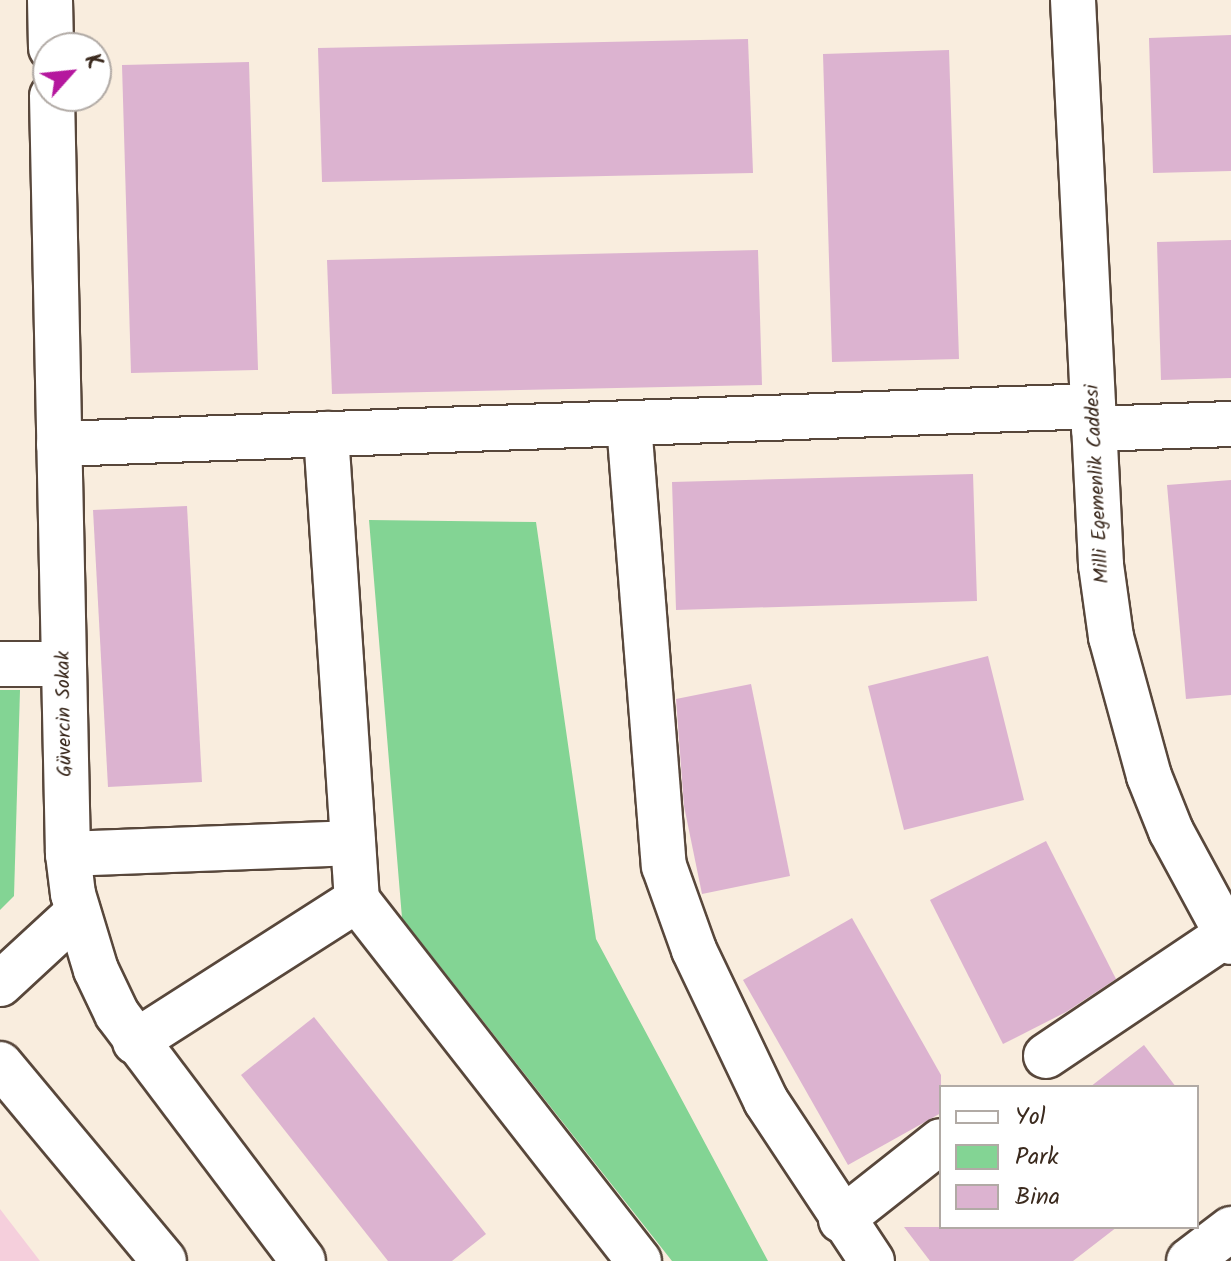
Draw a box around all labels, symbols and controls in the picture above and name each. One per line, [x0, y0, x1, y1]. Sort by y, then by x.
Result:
north arrow [32, 32, 112, 112]
text: K [73, 48, 111, 76]
street label: Milli Egemenlik Caddesi [1081, 384, 1115, 584]
street label: Güvercin Sokak [52, 651, 78, 777]
legend [939, 1085, 1199, 1229]
text: Yol [1015, 1098, 1046, 1137]
text: Park [1015, 1138, 1059, 1177]
text: Bina [1015, 1178, 1060, 1217]

